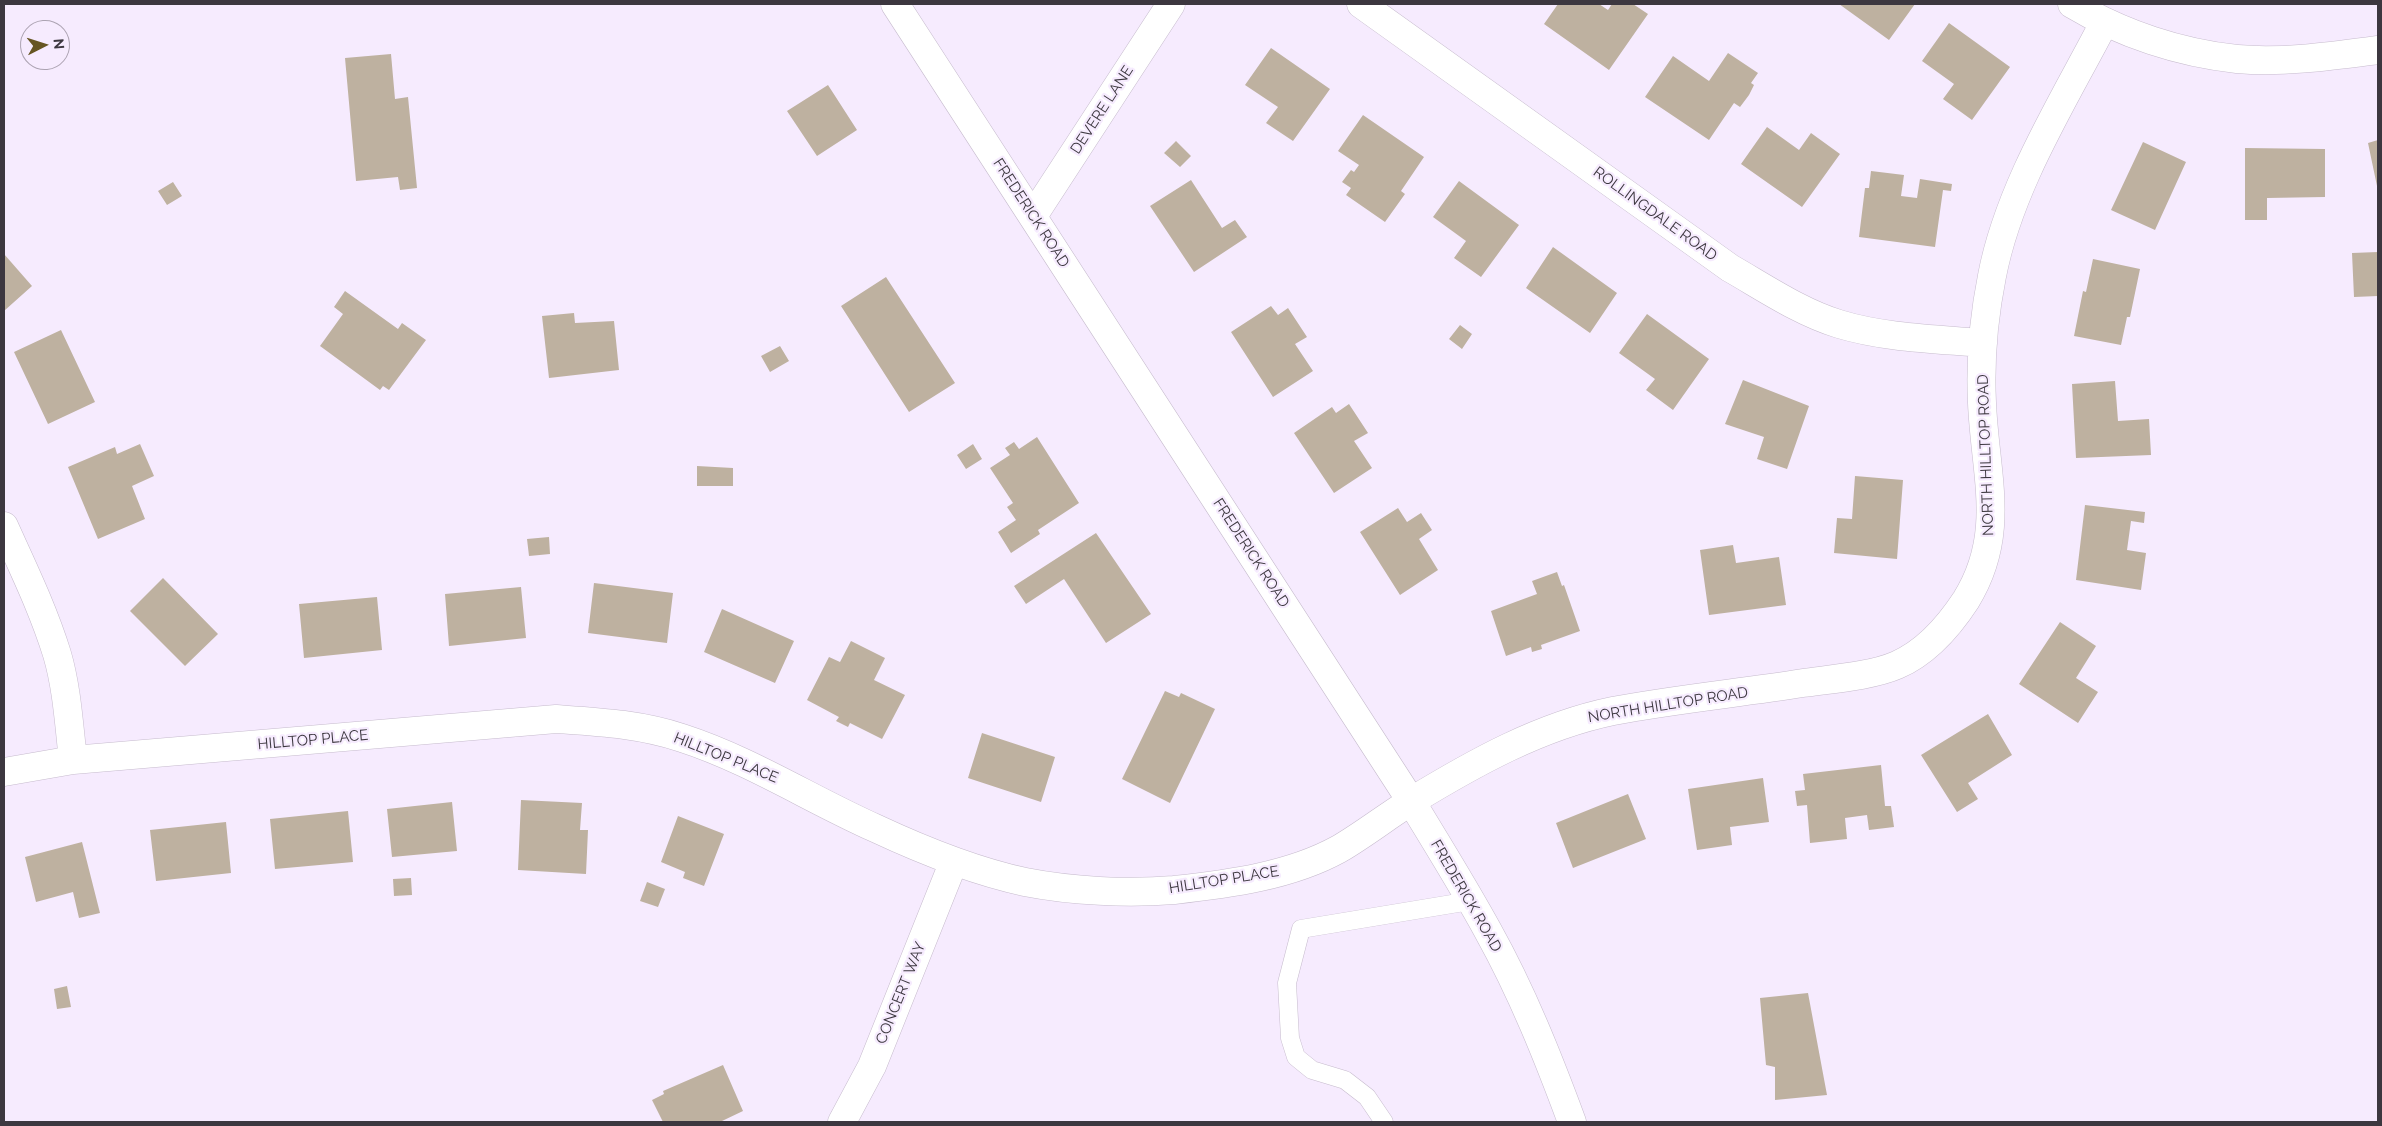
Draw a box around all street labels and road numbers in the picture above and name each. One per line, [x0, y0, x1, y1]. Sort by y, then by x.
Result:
street label: DEVERE LANE [1067, 63, 1137, 157]
street label: FREDERICK ROAD [989, 155, 1073, 271]
street label: ROLLINGDALE ROAD [1590, 163, 1720, 265]
street label: NORTH HILLTOP ROAD [1974, 374, 1998, 536]
street label: FREDERICK ROAD [1209, 495, 1293, 611]
street label: NORTH HILLTOP ROAD [1587, 683, 1749, 727]
street label: HILLTOP PLACE [257, 726, 369, 754]
street label: HILLTOP PLACE [671, 729, 781, 787]
street label: FREDERICK ROAD [1427, 837, 1505, 955]
street label: HILLTOP PLACE [1168, 862, 1280, 898]
street label: CONCERT WAY [872, 939, 930, 1047]

